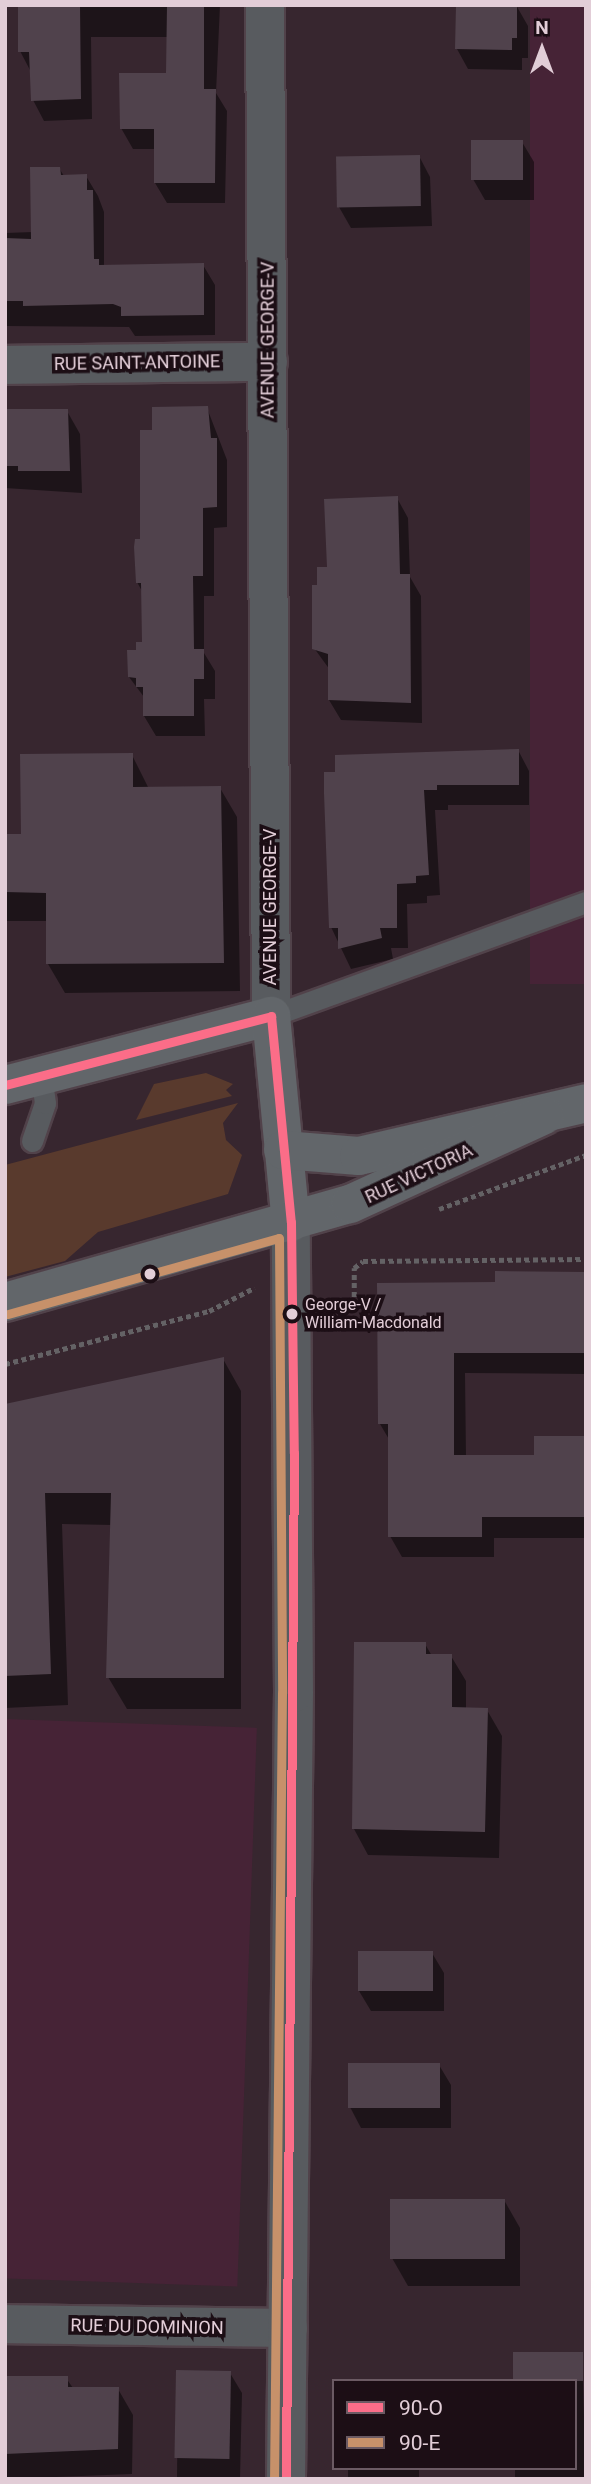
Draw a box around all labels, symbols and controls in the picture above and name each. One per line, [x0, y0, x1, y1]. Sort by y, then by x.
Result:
north arrow [507, 14, 577, 84]
text: N [535, 16, 549, 39]
street label: AVENUE GEORGE-V [257, 262, 279, 418]
street label: RUE SAINT-ANTOINE [54, 351, 220, 375]
street label: AVENUE GEORGE-V [259, 829, 281, 985]
street label: RUE VICTORIA [362, 1140, 476, 1208]
unlabelled marker [143, 1267, 157, 1281]
place label: George-V / William-Macdonald [305, 1295, 442, 1333]
marker: George-V / William-Macdonald [285, 1307, 299, 1321]
street label: RUE DU DOMINION [70, 2315, 224, 2339]
legend [332, 2379, 577, 2470]
text: 90-O [399, 2396, 443, 2420]
text: 90-E [399, 2431, 440, 2455]

